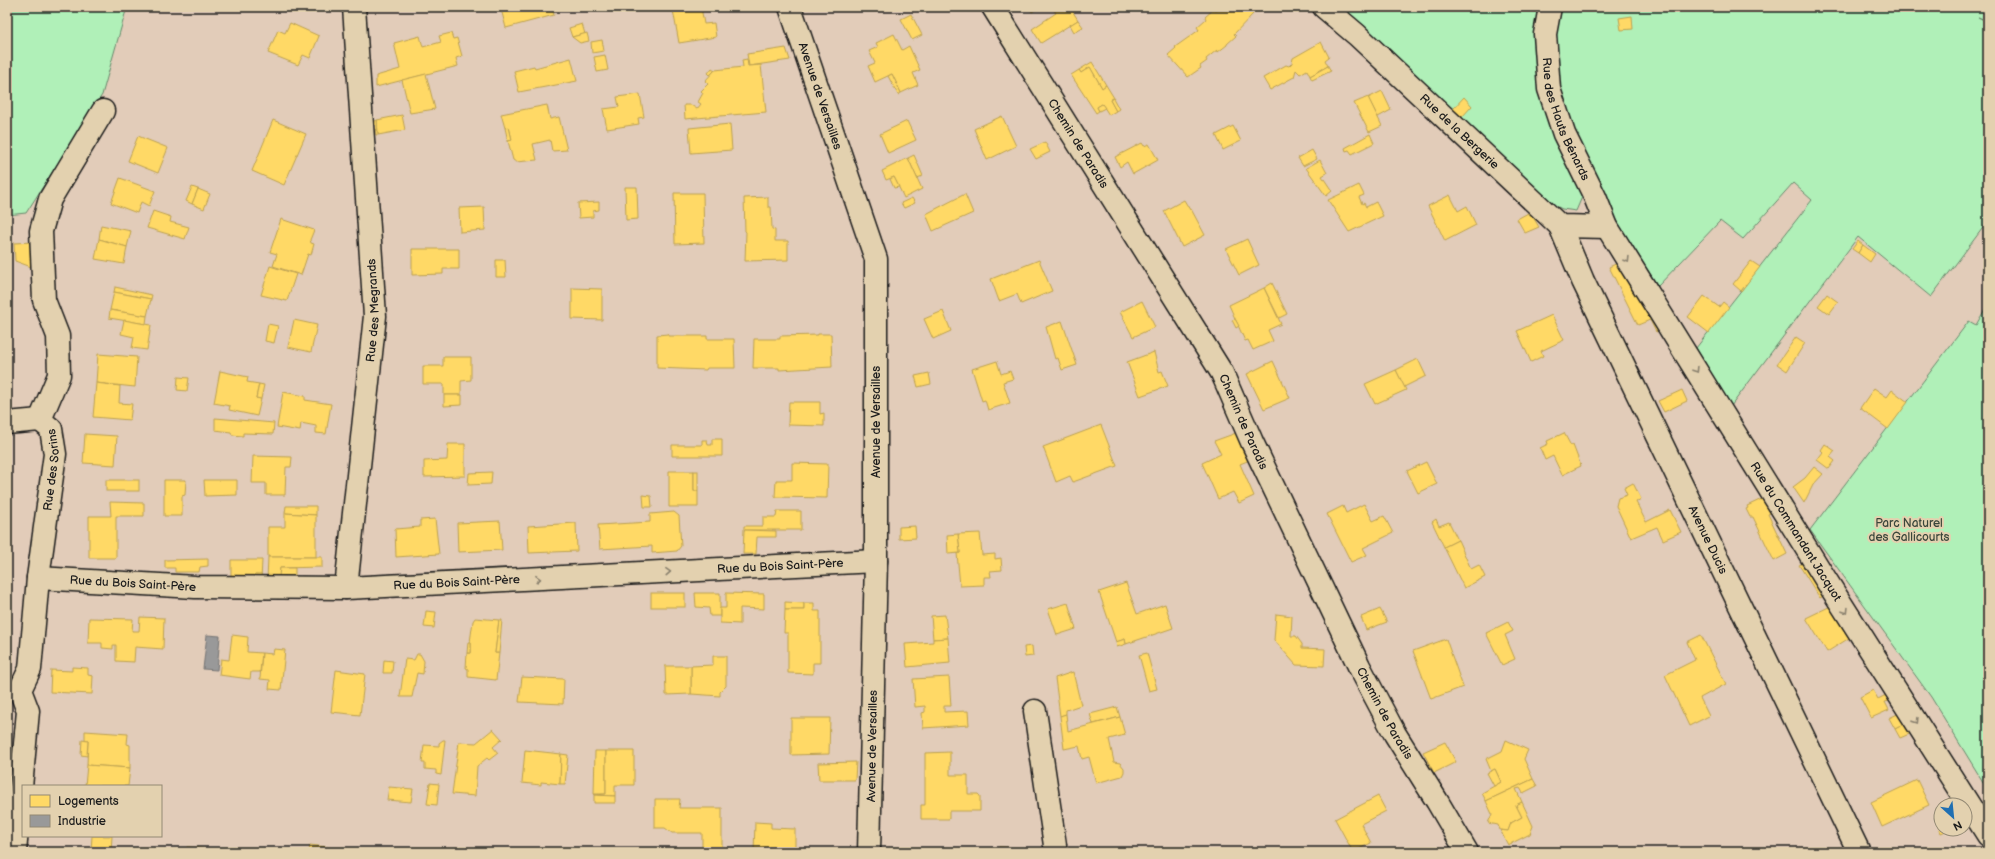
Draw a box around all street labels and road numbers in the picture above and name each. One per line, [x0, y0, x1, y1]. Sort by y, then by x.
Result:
street label: Avenue de Versailles [795, 41, 845, 152]
street label: Rue des Hauts Bénards [1539, 57, 1593, 183]
street label: Rue de la Bergerie [1416, 91, 1502, 173]
street label: Chemin de Paradis [1044, 96, 1112, 191]
street label: Rue des Megrands [363, 258, 383, 363]
street label: Avenue de Versailles [869, 366, 884, 478]
street label: Chemin de Paradis [1215, 372, 1271, 472]
street label: Rue des Sorins [40, 428, 63, 512]
street label: Rue du Commandant Jacquot [1747, 459, 1845, 605]
street label: Avenue Ducis [1685, 503, 1731, 577]
street label: Rue du Bois Saint-Père [717, 556, 844, 577]
street label: Rue du Bois Saint-Père [393, 572, 520, 594]
street label: Rue du Bois Saint-Père [69, 573, 196, 595]
street label: Chemin de Paradis [1353, 665, 1416, 762]
street label: Avenue de Versailles [864, 690, 881, 802]

